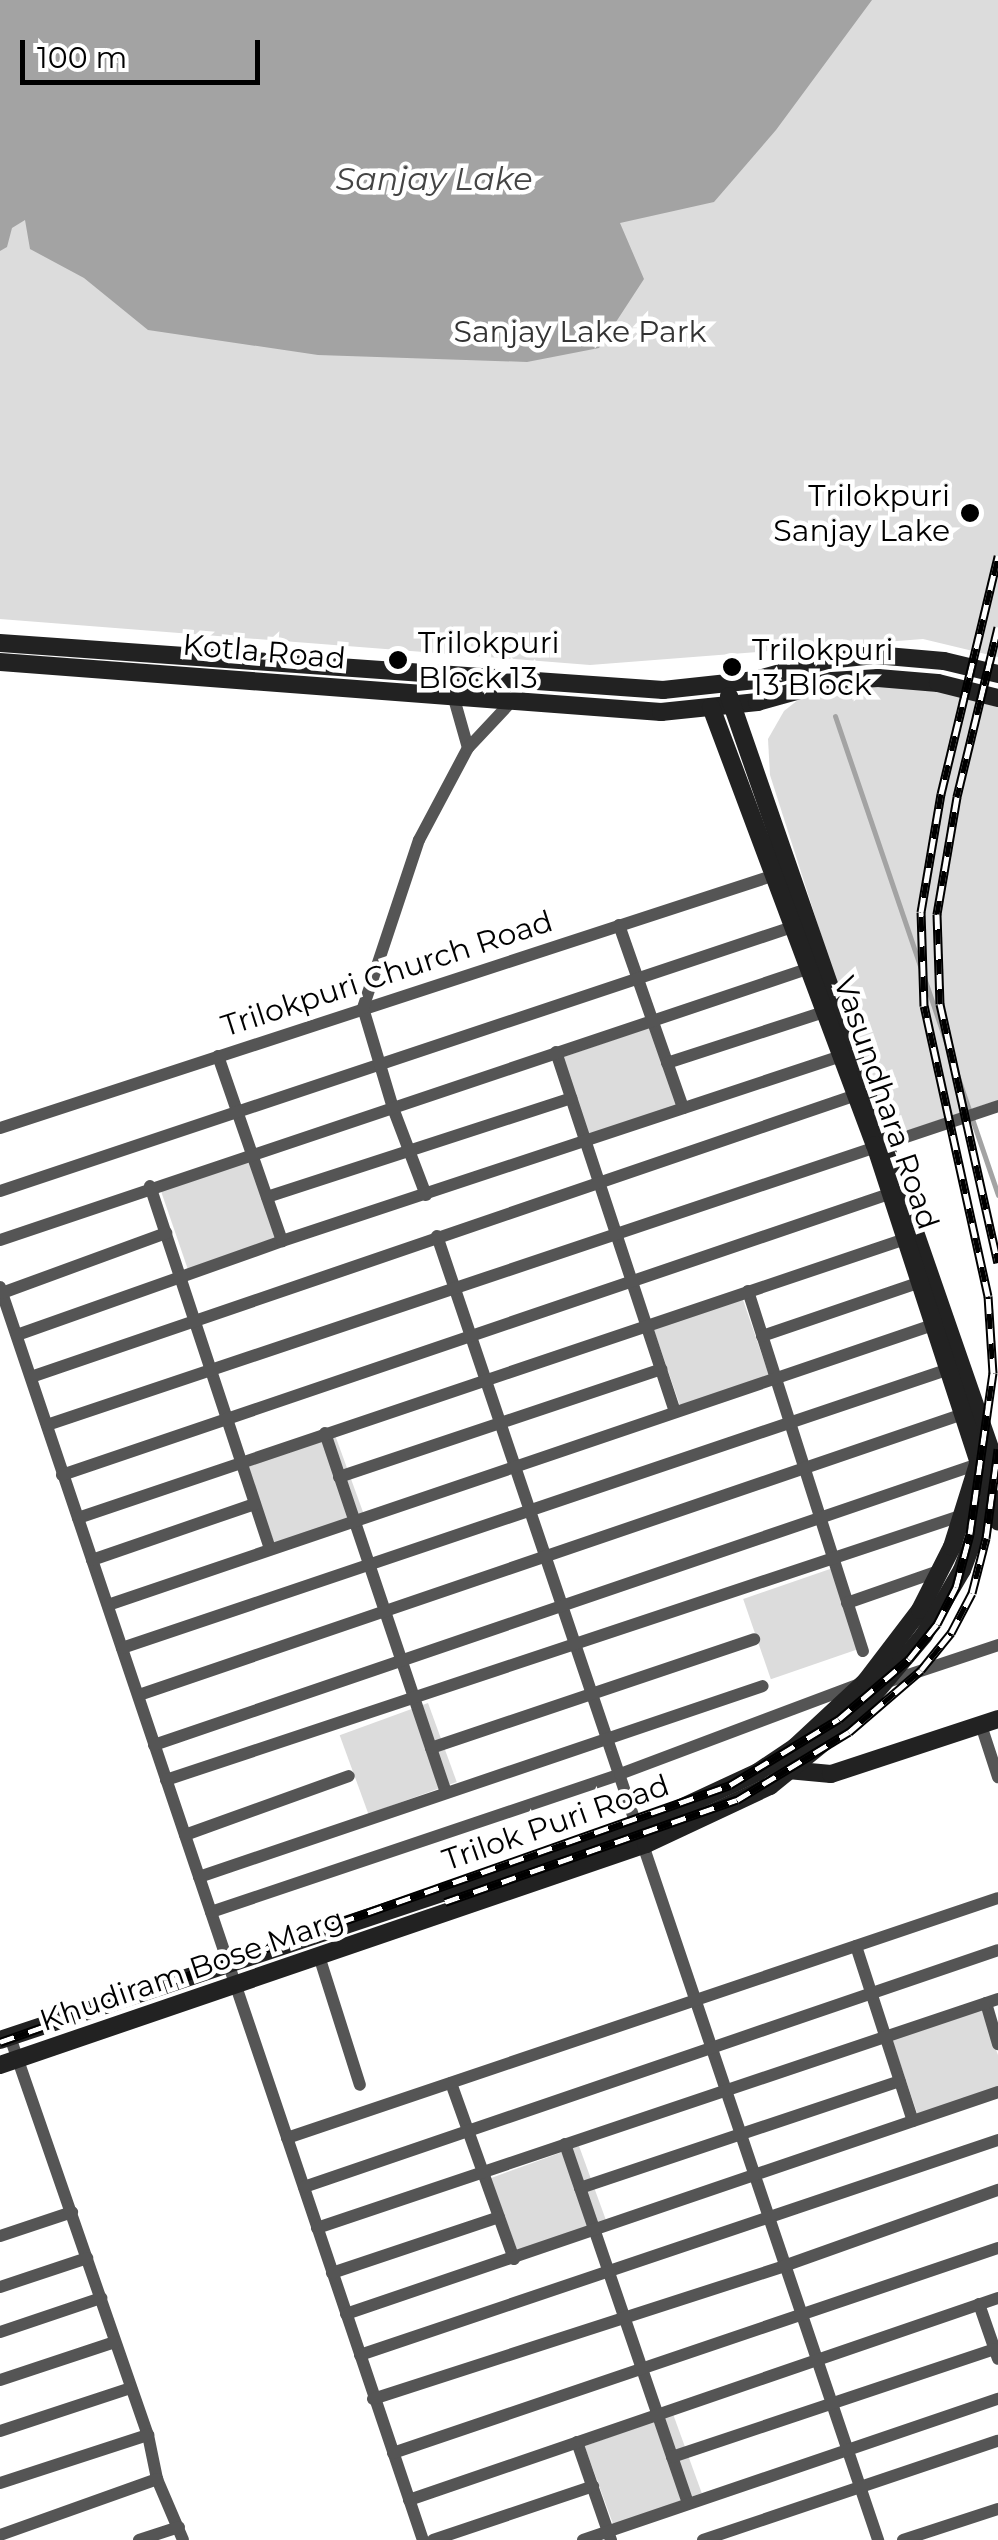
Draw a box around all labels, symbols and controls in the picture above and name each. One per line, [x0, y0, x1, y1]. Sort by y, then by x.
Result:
scale bar [25, 20, 265, 82]
text: 100 m [37, 39, 127, 76]
water label: Sanjay Lake [335, 160, 533, 198]
park label: Sanjay Lake Park [453, 314, 707, 350]
place label: Trilokpuri Sanjay Lake [773, 478, 950, 548]
marker: Trilokpuri Sanjay Lake [959, 502, 981, 524]
place label: Trilokpuri Block 13 [418, 625, 560, 696]
street label: Kotla Road [181, 627, 347, 677]
place label: Trilokpuri 13 Block [752, 632, 894, 702]
marker: Trilokpuri Block 13 [387, 649, 409, 671]
marker: Trilokpuri 13 Block [721, 656, 743, 678]
street label: Trilokpuri Church Road [217, 903, 557, 1045]
street label: Vasundhara Road [826, 972, 946, 1234]
street label: Trilok Puri Road [438, 1767, 674, 1879]
street label: Khudiram Bose Marg [35, 1901, 349, 2039]

